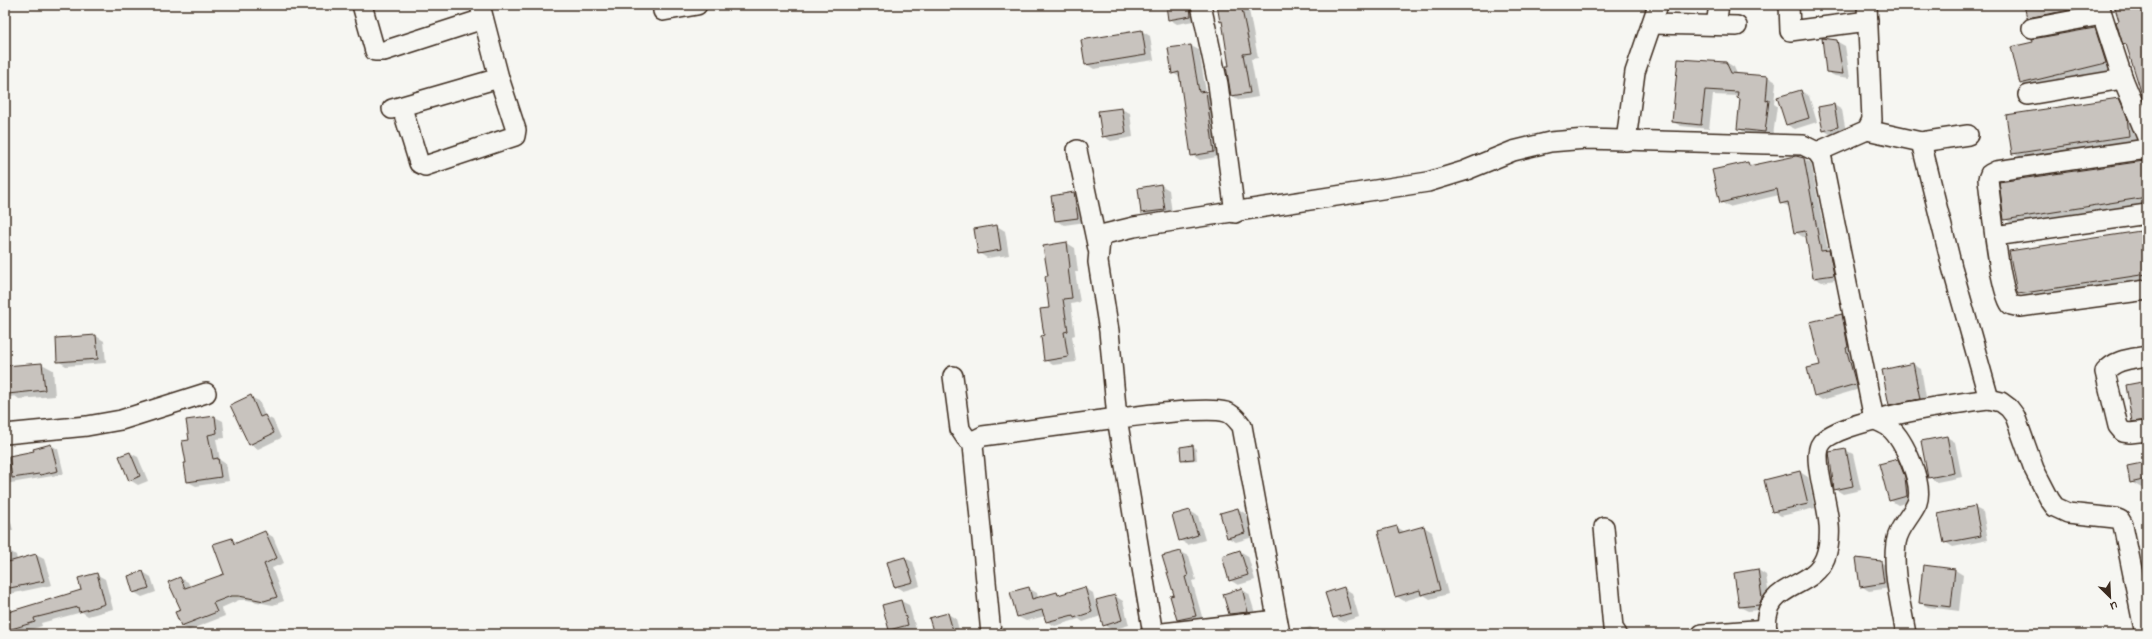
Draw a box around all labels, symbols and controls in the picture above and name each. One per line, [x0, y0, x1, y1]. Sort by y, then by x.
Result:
north arrow [2090, 577, 2130, 617]
text: U [2108, 597, 2121, 614]

